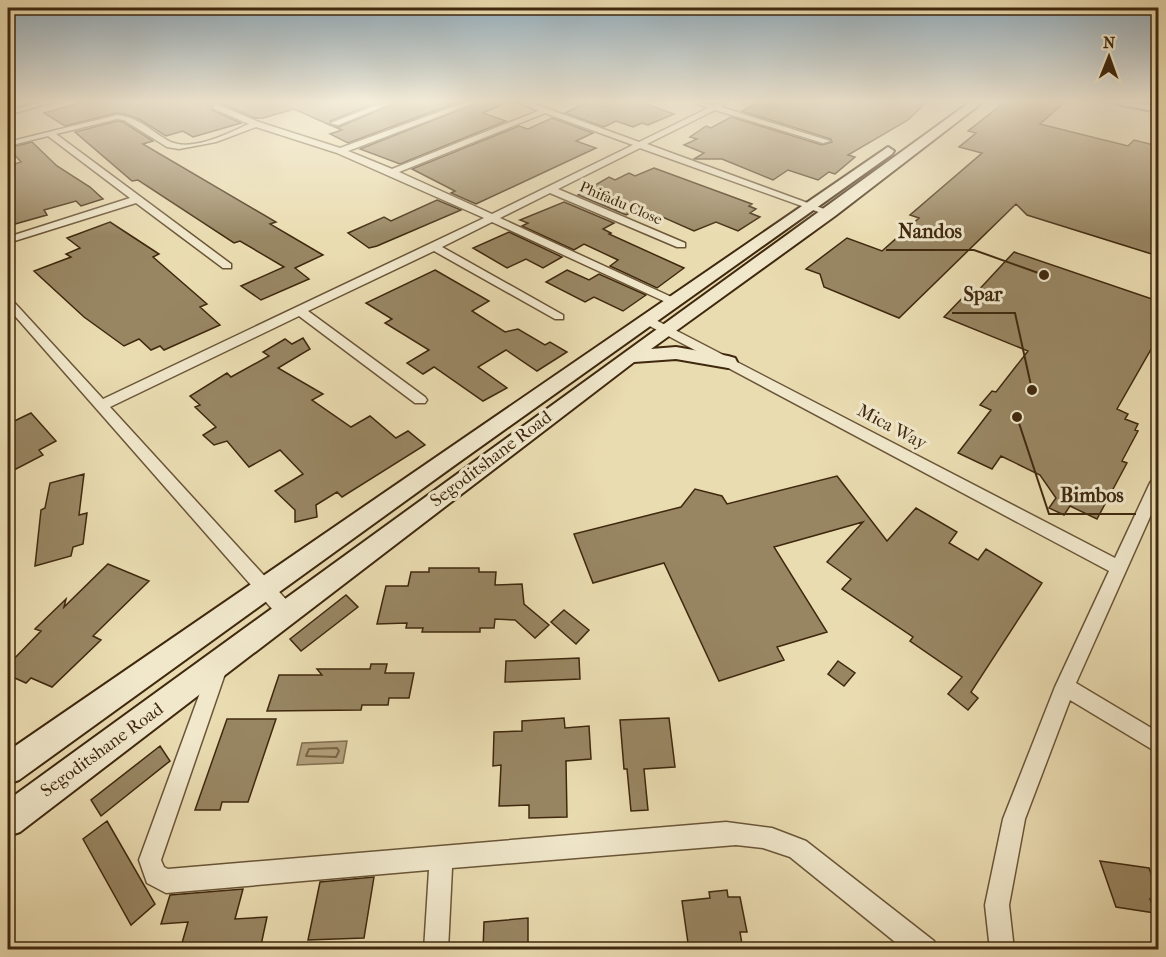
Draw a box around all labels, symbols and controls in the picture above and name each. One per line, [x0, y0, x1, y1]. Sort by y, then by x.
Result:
north arrow [1079, 27, 1139, 87]
text: N [1103, 33, 1116, 52]
street label: Phifadu Close [577, 177, 666, 229]
callout: Nandos [886, 212, 974, 250]
text: Nandos [898, 220, 963, 243]
callout: Spar [952, 275, 1015, 313]
text: Spar [964, 283, 1003, 306]
street label: Mica Way [854, 400, 932, 455]
street label: Segoditshane Road [426, 406, 556, 511]
callout: Bimbos [1049, 476, 1136, 514]
text: Bimbos [1060, 484, 1124, 507]
street label: Segoditshane Road [37, 698, 168, 802]

